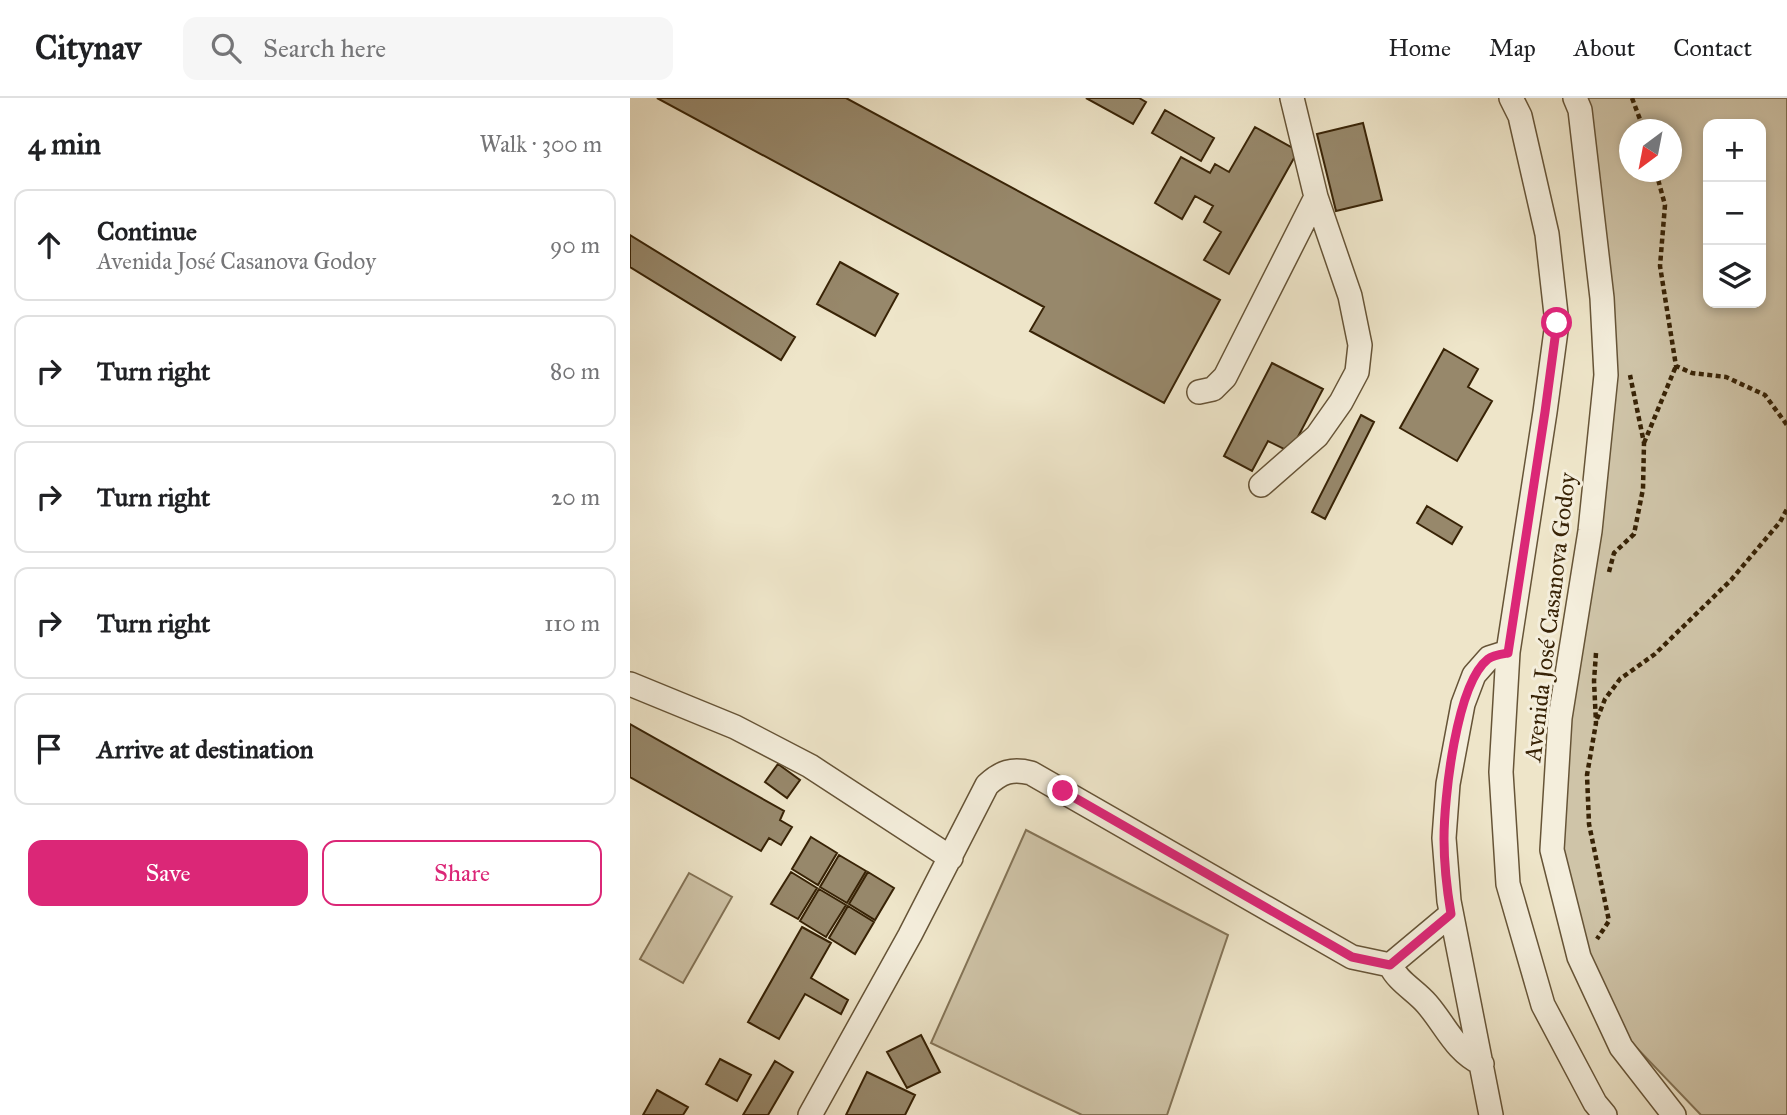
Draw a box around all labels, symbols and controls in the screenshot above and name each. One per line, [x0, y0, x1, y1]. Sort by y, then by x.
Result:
search box [183, 17, 673, 80]
text: Citynav [35, 28, 141, 68]
icon: search [207, 29, 245, 67]
text: Search here [263, 32, 386, 64]
text: Home [1388, 33, 1451, 63]
text: Map [1489, 33, 1536, 63]
text: About [1574, 33, 1635, 63]
text: Contact [1673, 33, 1752, 63]
north arrow [1619, 119, 1682, 182]
map controls [1703, 119, 1766, 308]
button: + [1703, 119, 1766, 182]
text: 4 min [28, 126, 101, 162]
text: Walk · 300 m [479, 130, 602, 158]
button: − [1703, 182, 1766, 245]
text: Continue [97, 215, 197, 247]
icon: ahead [30, 226, 68, 264]
text: 90 m [550, 231, 600, 259]
button: layers [1703, 245, 1766, 308]
text: Avenida José Casanova Godoy [97, 247, 376, 275]
route start [1541, 307, 1572, 338]
icon: right [30, 352, 68, 390]
text: Turn right [97, 355, 210, 387]
text: 80 m [550, 357, 600, 385]
street label: Avenida José Casanova Godoy [1517, 470, 1583, 764]
icon: right [30, 478, 68, 516]
text: Turn right [97, 481, 210, 513]
text: 20 m [551, 483, 600, 511]
icon: right [30, 604, 68, 642]
text: Turn right [97, 607, 210, 639]
text: 110 m [544, 609, 600, 637]
icon: arrive [30, 730, 68, 768]
text: Arrive at destination [97, 733, 314, 765]
route end [1047, 775, 1078, 806]
button: Save [28, 840, 308, 906]
button: Share [322, 840, 602, 906]

